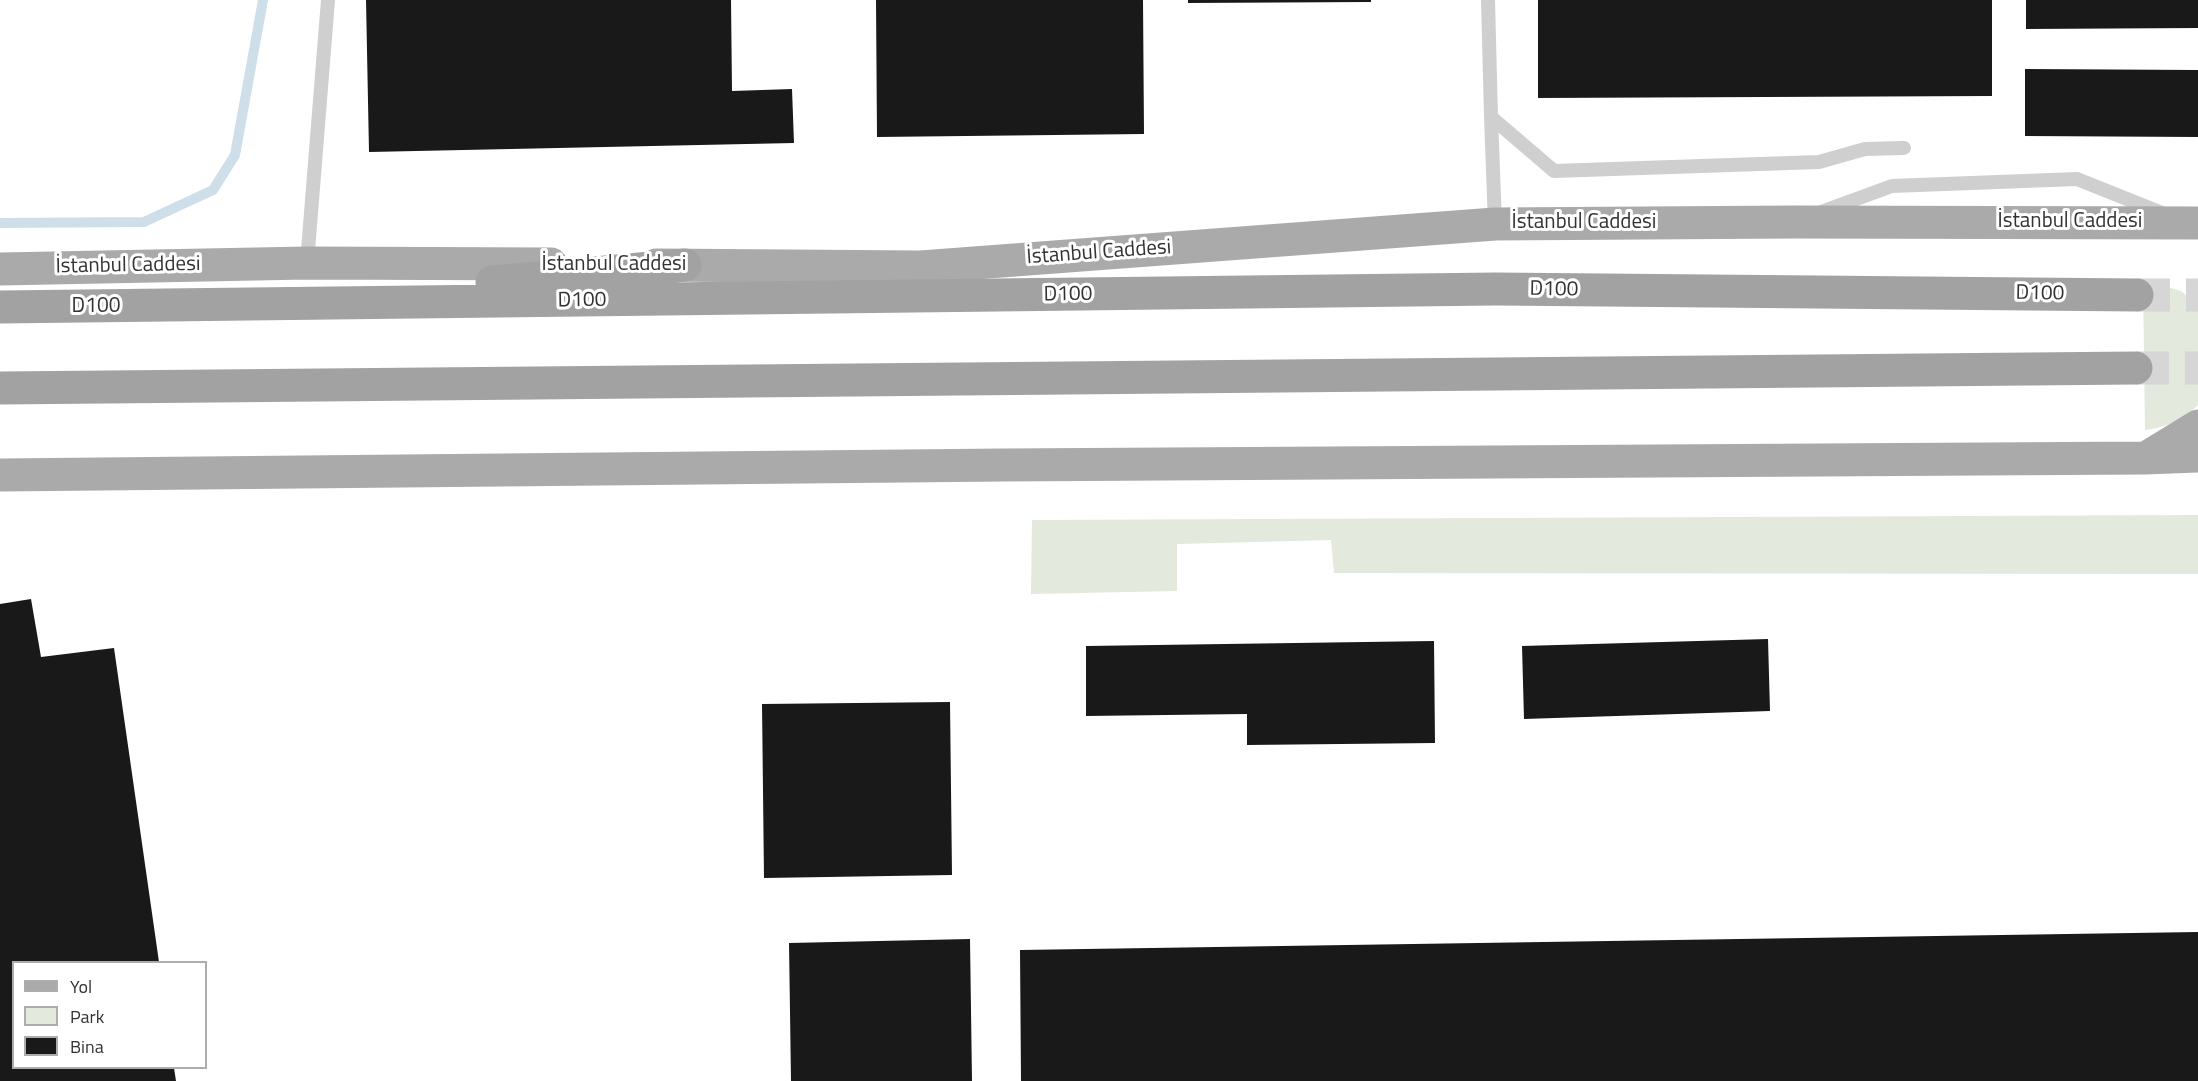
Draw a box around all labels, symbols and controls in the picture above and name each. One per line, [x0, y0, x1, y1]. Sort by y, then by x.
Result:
street label: İstanbul Caddesi [1998, 209, 2142, 235]
street label: İstanbul Caddesi [1512, 210, 1656, 236]
street label: İstanbul Caddesi [1026, 235, 1172, 271]
street label: İstanbul Caddesi [55, 252, 201, 280]
street label: İstanbul Caddesi [542, 252, 686, 278]
street label: D100 [1529, 277, 1579, 303]
street label: D100 [2015, 281, 2065, 307]
street label: D100 [1043, 282, 1093, 308]
street label: D100 [557, 288, 607, 314]
street label: D100 [72, 294, 120, 320]
legend [12, 961, 207, 1069]
text: Yol [70, 973, 92, 1000]
text: Park [70, 1003, 104, 1030]
text: Bina [70, 1033, 104, 1060]

